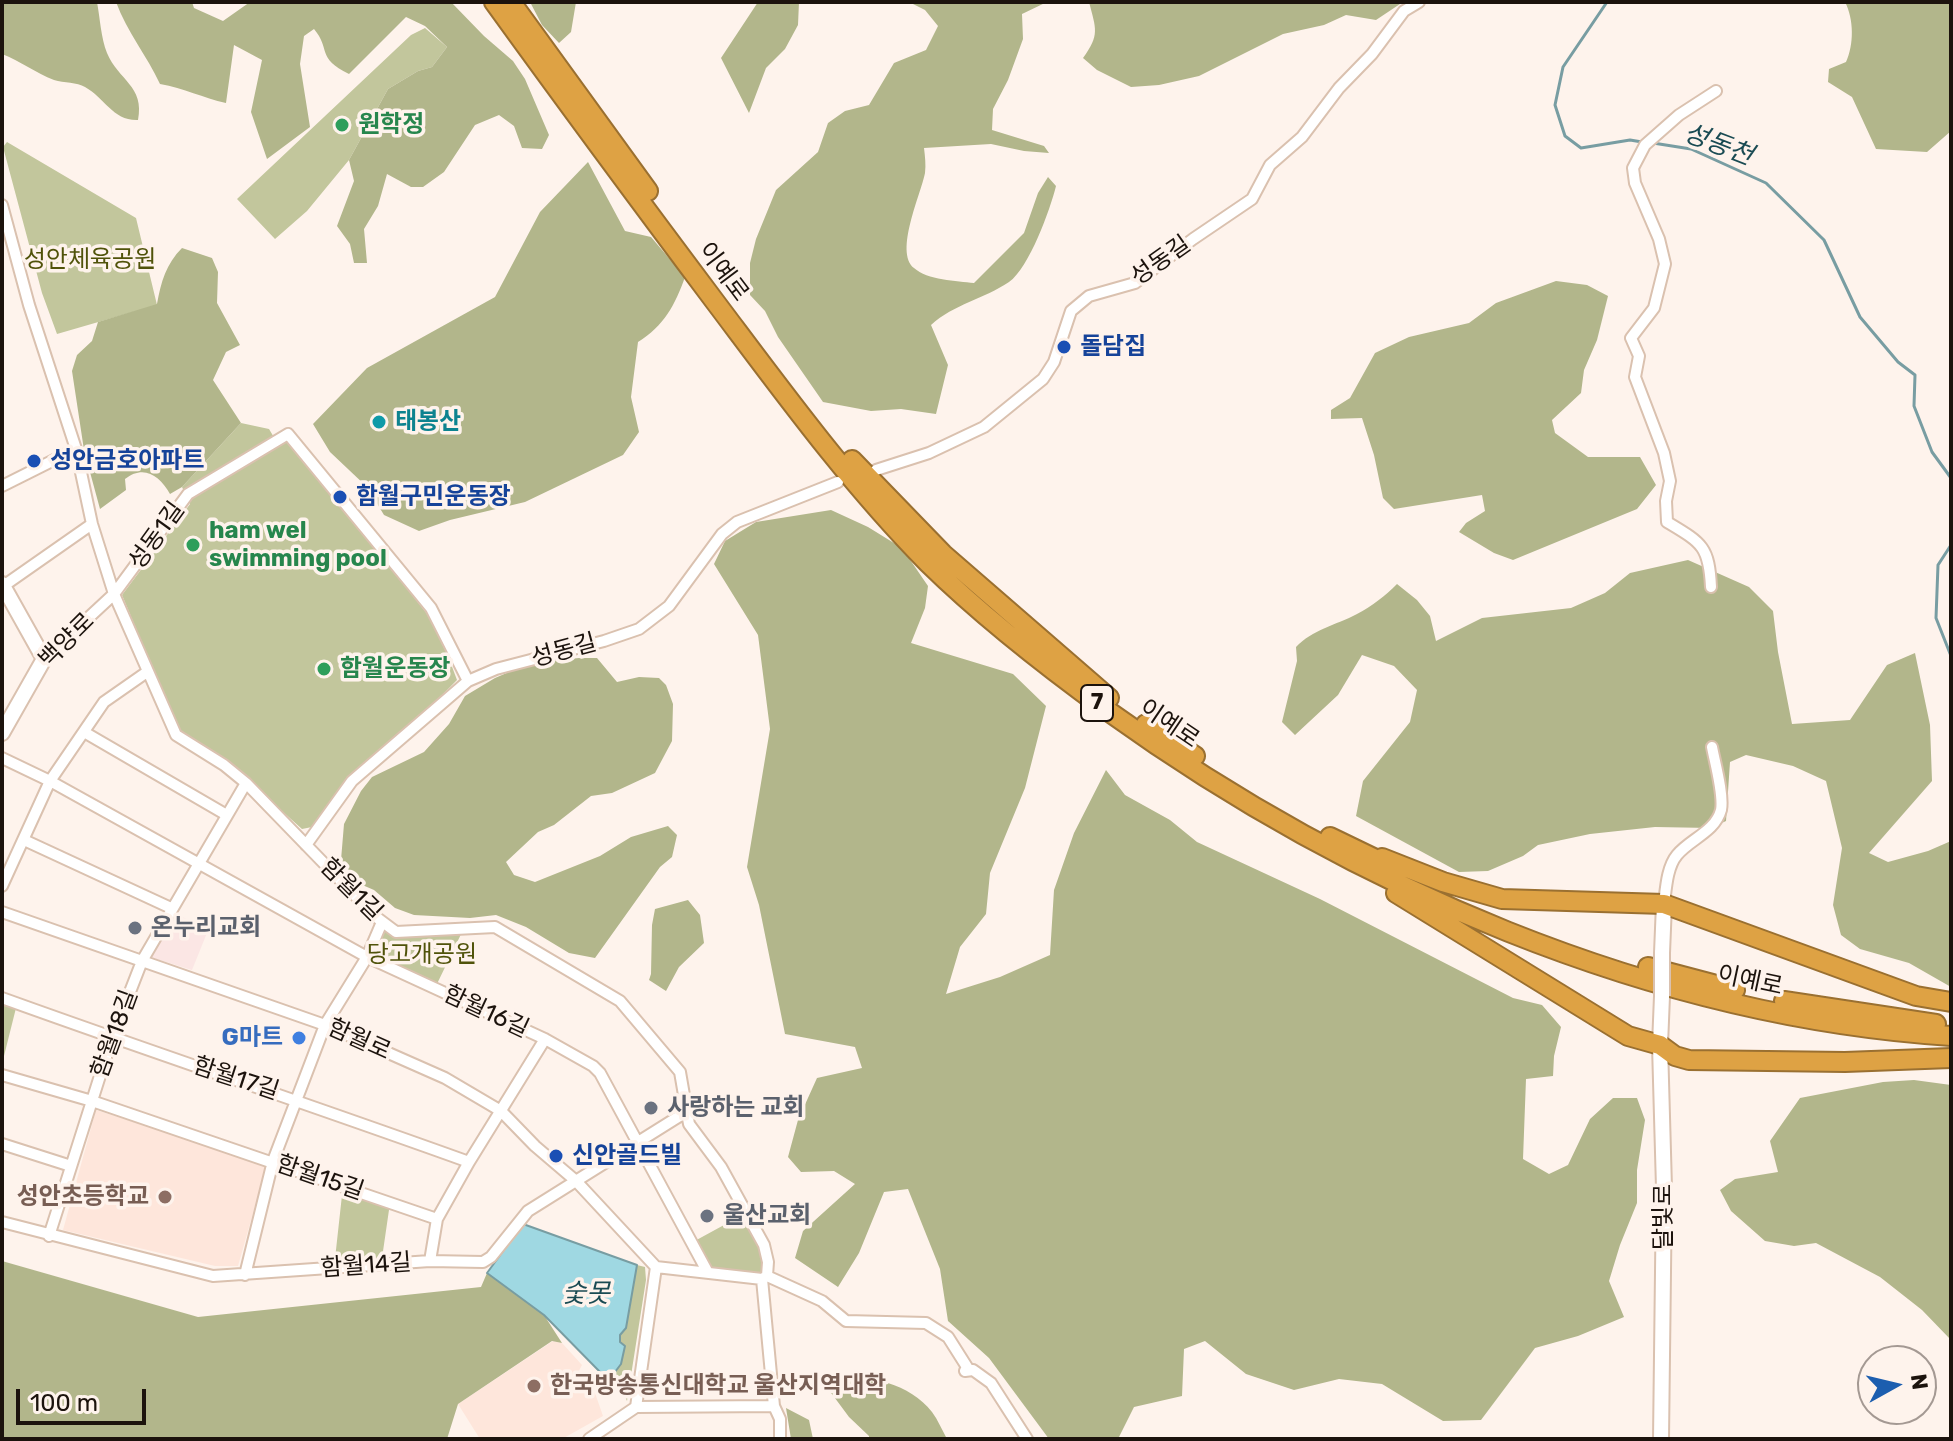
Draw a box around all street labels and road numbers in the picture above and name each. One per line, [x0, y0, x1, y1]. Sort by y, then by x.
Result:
street label: 성동길 [1126, 230, 1196, 292]
street label: 이예로 [692, 237, 754, 307]
street label: 성동1길 [123, 497, 191, 575]
street label: 백양로 [33, 607, 101, 675]
street label: 성동길 [528, 629, 600, 673]
road number: 7 [1081, 685, 1113, 721]
street label: 이예로 [1133, 694, 1205, 754]
street label: 함월1길 [314, 853, 388, 927]
street label: 이예로 [1715, 960, 1785, 1002]
street label: 함월16길 [439, 980, 533, 1044]
street label: 함월18길 [86, 986, 144, 1082]
street label: 함월로 [323, 1013, 395, 1067]
street label: 함월17길 [189, 1052, 283, 1106]
street label: 함월15길 [272, 1150, 368, 1206]
street label: 달빛로 [1650, 1184, 1678, 1250]
street label: 함월14길 [319, 1248, 413, 1284]

